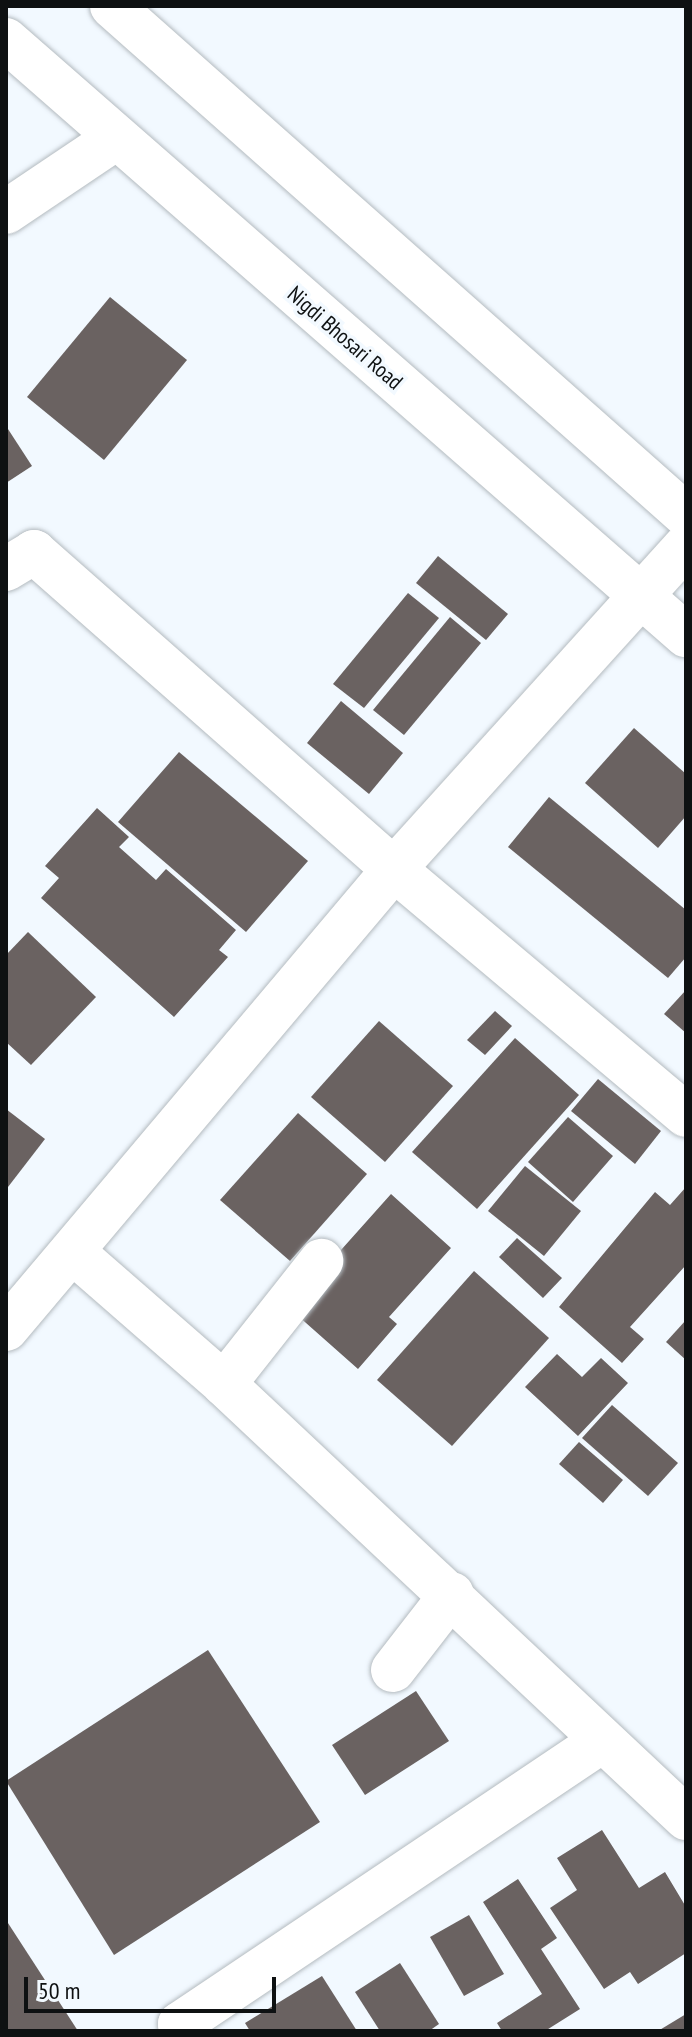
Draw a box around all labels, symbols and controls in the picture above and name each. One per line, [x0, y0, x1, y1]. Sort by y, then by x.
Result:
street label: Nigdi Bhosari Road [282, 281, 408, 395]
scale bar [28, 1961, 280, 2011]
text: 50 m [38, 1975, 80, 2006]

